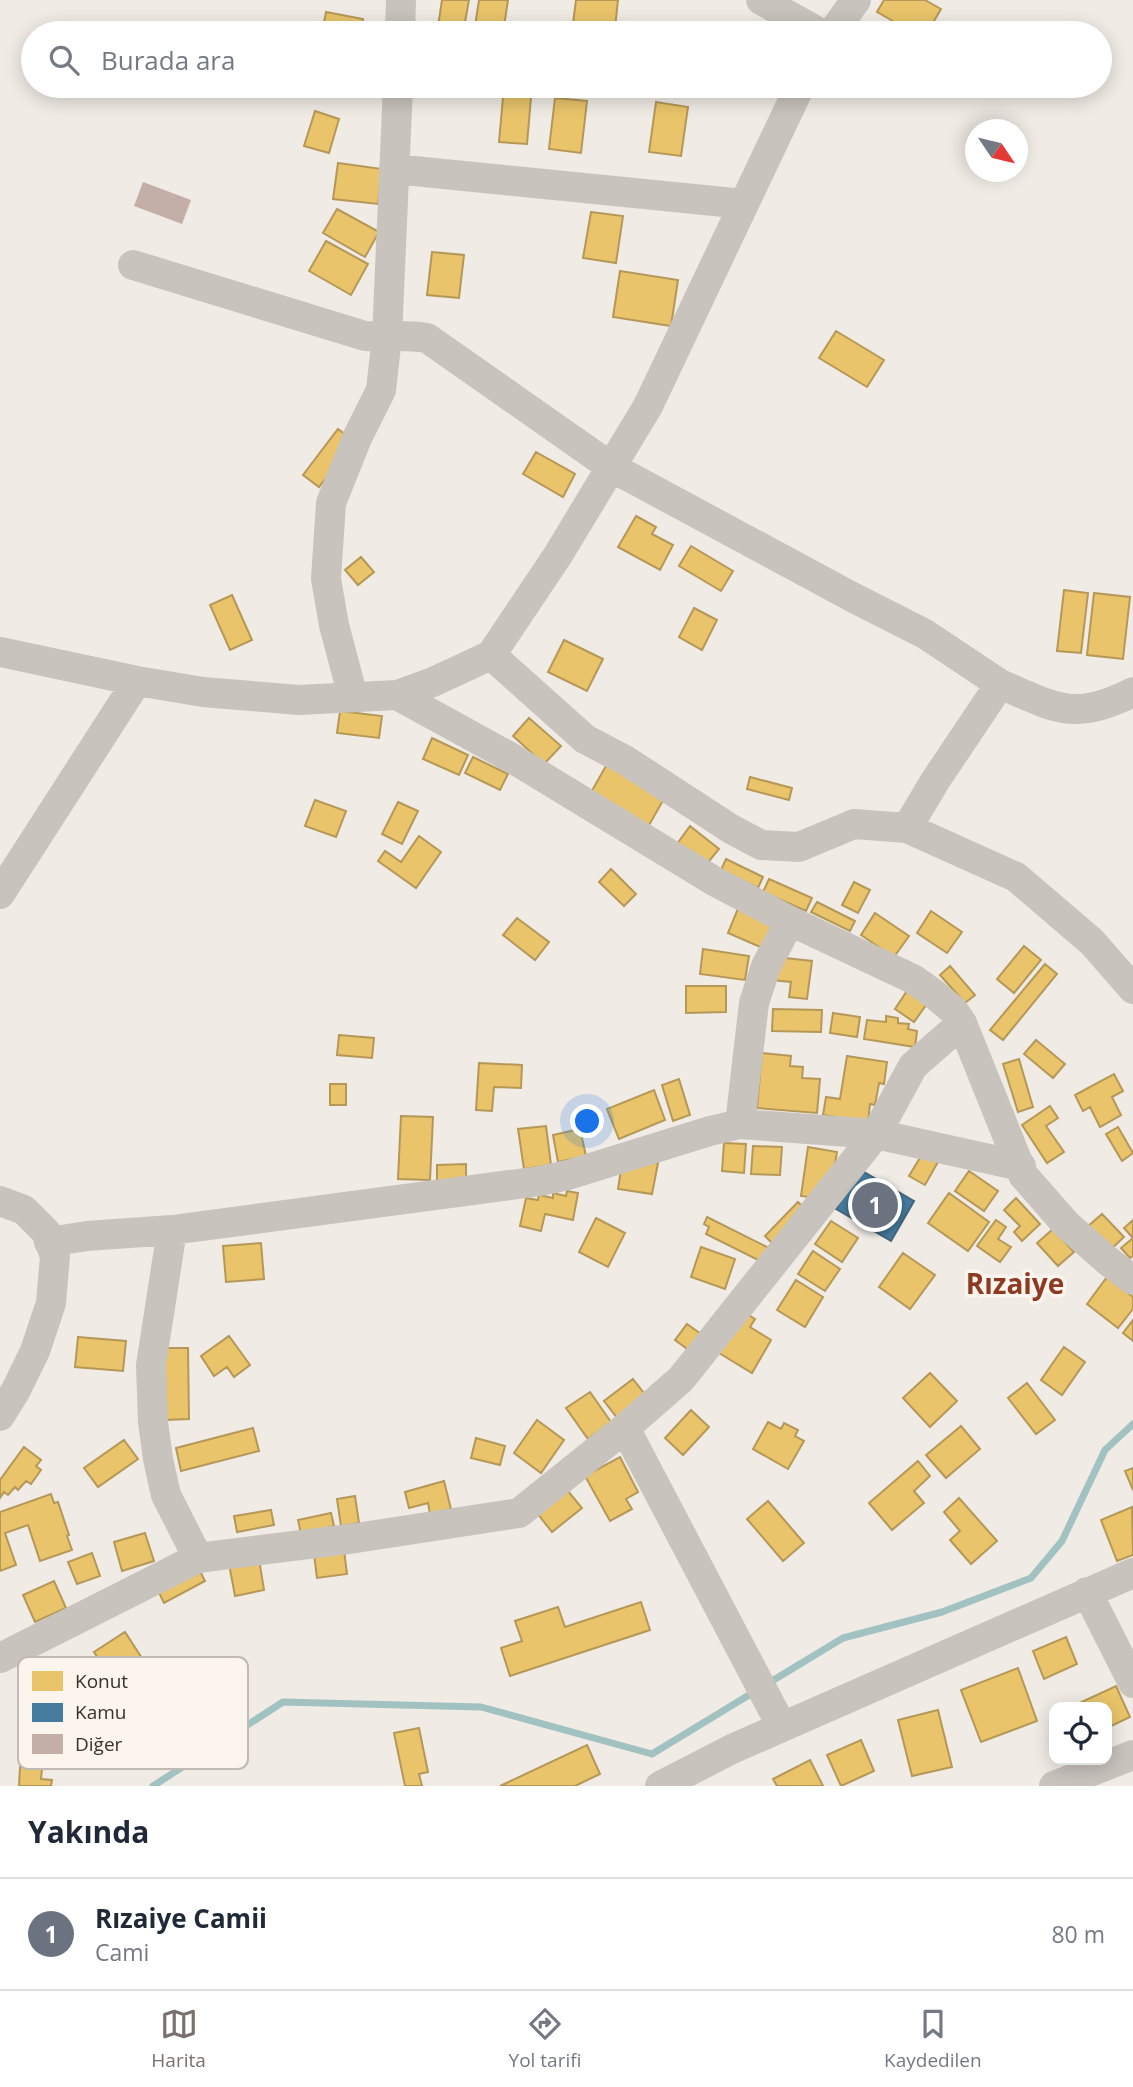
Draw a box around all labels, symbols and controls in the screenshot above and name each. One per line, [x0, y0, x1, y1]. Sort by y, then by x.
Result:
search box [21, 21, 1112, 98]
icon: search [45, 41, 83, 79]
text: Burada ara [101, 42, 235, 78]
north arrow [965, 119, 1028, 182]
your location [570, 1104, 604, 1138]
pin: 1 [852, 1179, 898, 1231]
district label: Rızaiye [966, 1264, 1064, 1302]
legend [18, 1657, 248, 1769]
text: Konut [75, 1668, 128, 1694]
text: Kamu [75, 1699, 126, 1725]
map controls [1049, 1702, 1112, 1765]
button: locate [1049, 1702, 1112, 1765]
text: Diğer [75, 1731, 123, 1757]
text: Yakında [28, 1811, 149, 1852]
text: Rızaiye Camii [95, 1900, 267, 1936]
text: 1 [44, 1918, 58, 1950]
text: 80 m [1051, 1918, 1105, 1950]
text: Cami [95, 1936, 149, 1968]
tab: Harita [151, 2005, 206, 2073]
tab: Yol tarifi [509, 2005, 581, 2073]
tab: Kaydedilen [884, 2005, 982, 2073]

